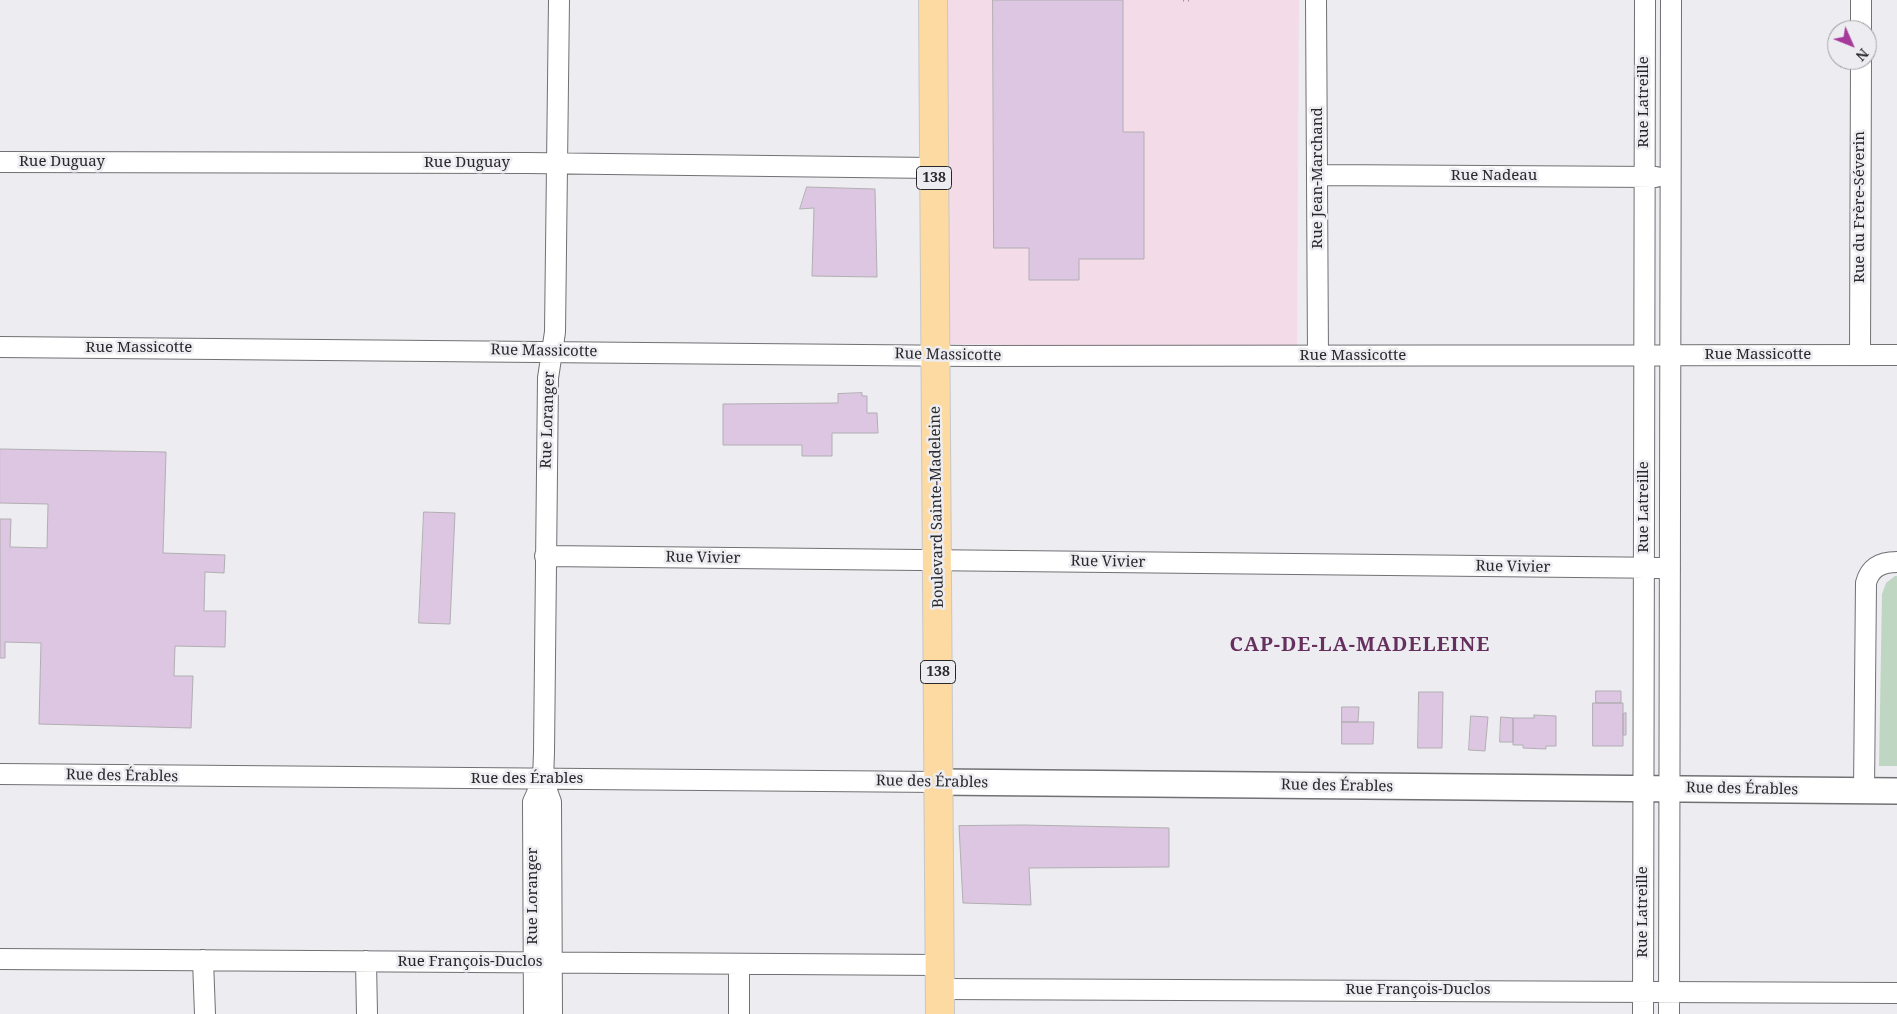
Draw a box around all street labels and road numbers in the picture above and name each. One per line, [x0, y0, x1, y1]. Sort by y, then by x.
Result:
street label: Rue Latreille [1635, 56, 1653, 148]
street label: Rue Jean-Marchand [1309, 107, 1327, 249]
street label: Rue du Frère-Séverin [1851, 131, 1869, 283]
street label: Rue Duguay [19, 153, 105, 171]
street label: Rue Duguay [424, 154, 510, 172]
road number: 138 [916, 167, 952, 190]
street label: Rue Nadeau [1451, 167, 1537, 185]
street label: Rue Massicotte [86, 339, 192, 357]
street label: Rue Massicotte [490, 341, 598, 361]
street label: Rue Massicotte [894, 345, 1002, 365]
street label: Rue Massicotte [1705, 346, 1811, 364]
street label: Rue Massicotte [1300, 347, 1406, 365]
street label: Rue Loranger [537, 371, 559, 469]
street label: Boulevard Sainte-Madeleine [926, 406, 948, 608]
street label: Rue Latreille [1635, 461, 1653, 553]
street label: Rue Vivier [665, 548, 741, 568]
street label: Rue Vivier [1070, 552, 1146, 572]
street label: Rue Vivier [1475, 557, 1551, 577]
road number: 138 [920, 660, 956, 684]
street label: Rue des Érables [66, 766, 178, 786]
street label: Rue des Érables [471, 770, 583, 788]
street label: Rue des Érables [876, 772, 988, 792]
street label: Rue des Érables [1281, 776, 1393, 796]
street label: Rue des Érables [1686, 779, 1798, 799]
street label: Rue Loranger [524, 847, 542, 945]
street label: Rue Latreille [1634, 866, 1652, 958]
street label: Rue François-Duclos [397, 953, 543, 971]
street label: Rue François-Duclos [1345, 981, 1491, 999]

